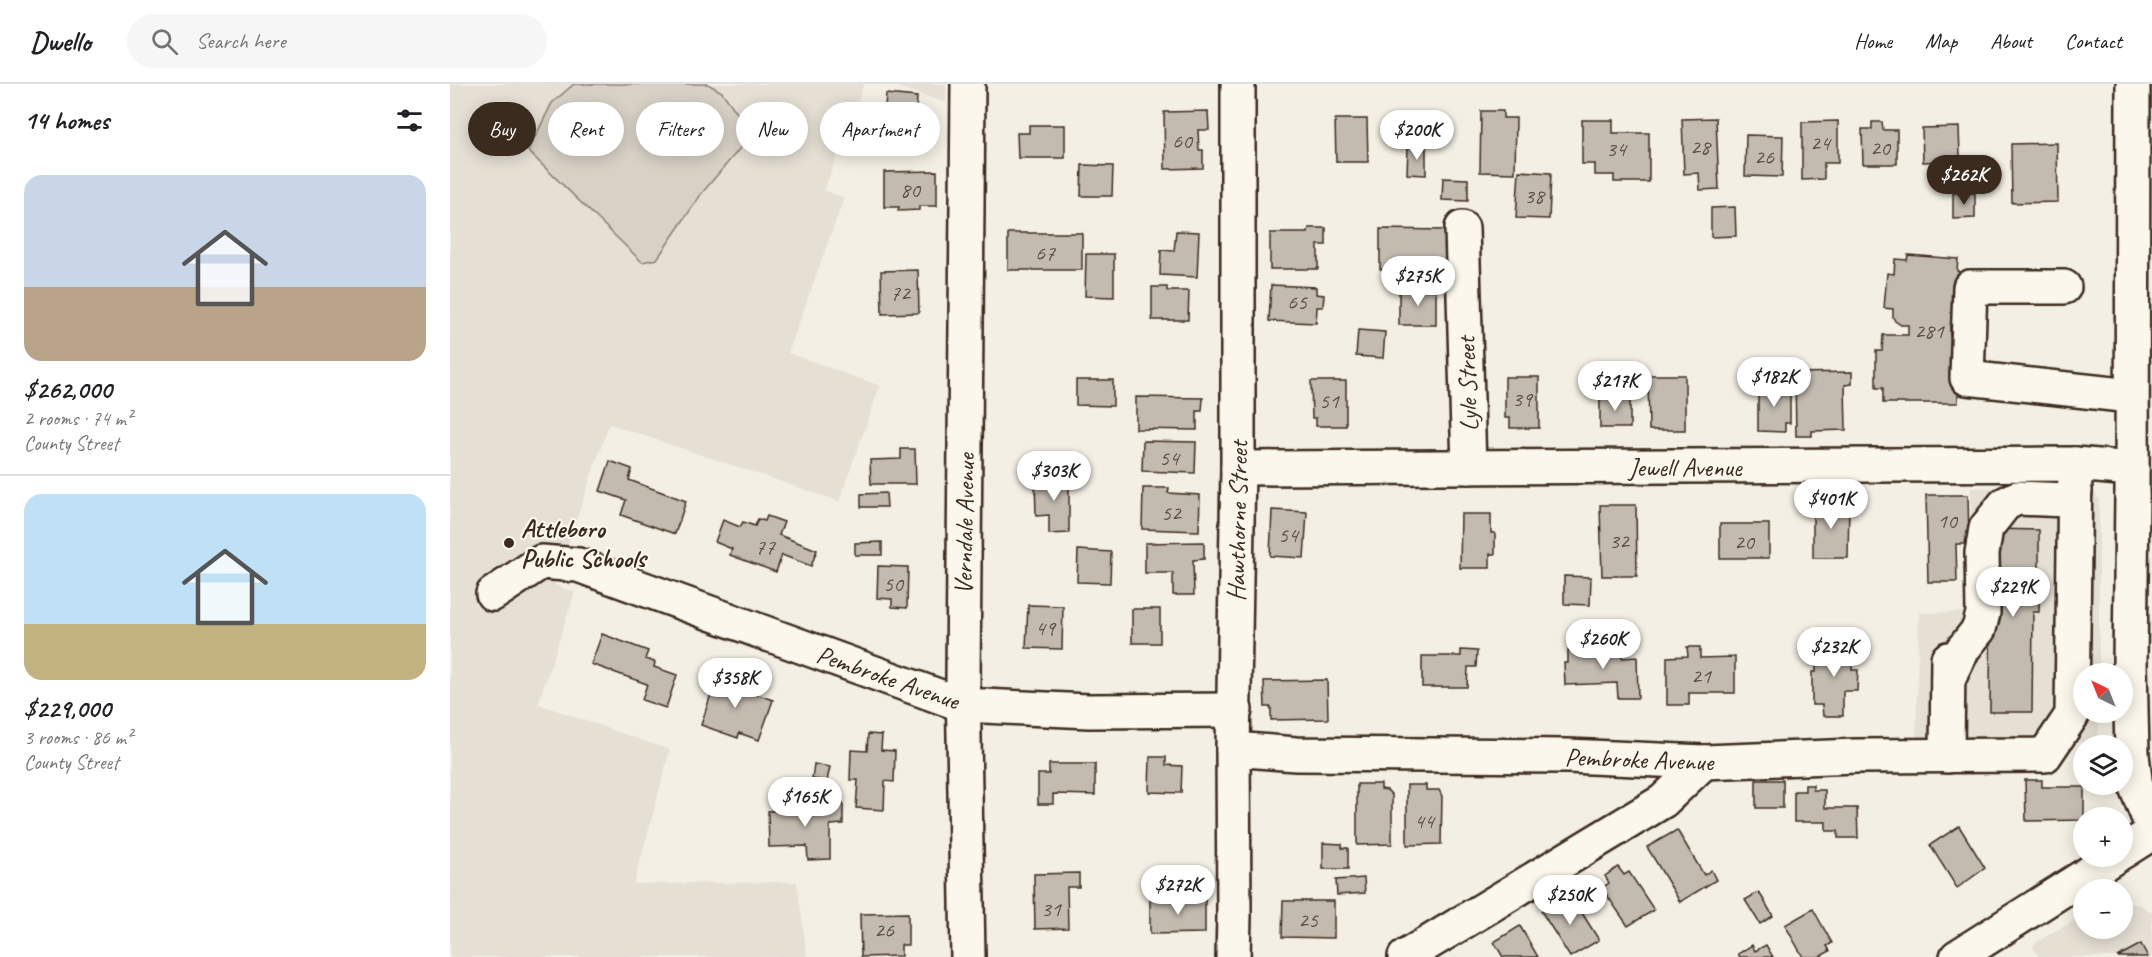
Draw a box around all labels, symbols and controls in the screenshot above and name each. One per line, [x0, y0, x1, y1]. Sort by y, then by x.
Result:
search box [127, 14, 547, 68]
text: Dwello [30, 24, 91, 59]
icon: search [148, 25, 181, 58]
text: Search here [196, 27, 286, 55]
text: Home [1854, 28, 1892, 54]
text: Map [1925, 28, 1957, 54]
text: About [1990, 28, 2032, 54]
text: Contact [2065, 28, 2122, 54]
chip: Buy [468, 102, 536, 156]
chip: Rent [548, 102, 624, 156]
chip: Filters [636, 102, 724, 156]
chip: New [736, 102, 808, 156]
chip: Apartment [820, 102, 940, 156]
text: 14 homes [24, 104, 109, 137]
icon: filters [393, 104, 426, 137]
pin: $200K [1375, 110, 1459, 161]
text: $200K [1394, 117, 1440, 142]
house number: 60 [1172, 127, 1194, 155]
house number: 24 [1810, 129, 1832, 157]
house number: 28 [1690, 133, 1712, 161]
house number: 20 [1870, 134, 1892, 162]
house number: 34 [1606, 135, 1628, 163]
house number: 26 [1754, 143, 1775, 171]
pin: $262K [1922, 155, 2006, 206]
text: $262K [1941, 162, 1987, 187]
house number: 80 [900, 176, 922, 204]
house number: 38 [1524, 182, 1546, 210]
icon: home [171, 214, 279, 322]
house number: 67 [1035, 239, 1056, 267]
pin: $275K [1376, 256, 1460, 307]
text: $275K [1395, 263, 1441, 288]
house number: 72 [890, 279, 912, 307]
house number: 65 [1287, 288, 1308, 316]
house number: 281 [1914, 317, 1945, 345]
street label: Lyle Street [1449, 334, 1486, 432]
pin: $182K [1732, 357, 1816, 408]
pin: $217K [1573, 361, 1657, 412]
text: $182K [1751, 364, 1797, 389]
text: $217K [1592, 368, 1638, 393]
text: $262,000 [24, 373, 112, 406]
house number: 39 [1512, 385, 1534, 413]
house number: 51 [1319, 387, 1340, 415]
text: 2 rooms · 74 m² [24, 406, 132, 431]
text: County Street [24, 431, 119, 456]
street label: Hawthorne Street [1220, 438, 1255, 602]
house number: 54 [1159, 444, 1181, 472]
pin: $303K [1012, 451, 1096, 502]
street label: Jewell Avenue [1627, 451, 1743, 484]
street label: Verndale Avenue [947, 452, 982, 595]
text: $303K [1031, 458, 1077, 483]
pin: $401K [1789, 479, 1873, 530]
text: $401K [1808, 486, 1854, 511]
house number: 52 [1161, 499, 1183, 527]
house number: 10 [1937, 507, 1959, 535]
place label: Attleboro Public Schools [521, 512, 649, 575]
house number: 54 [1278, 521, 1300, 549]
house number: 32 [1609, 527, 1631, 555]
house number: 20 [1734, 528, 1756, 556]
icon: home [171, 533, 279, 641]
house number: 77 [755, 533, 776, 561]
marker: Attleboro Public Schools [502, 536, 516, 550]
pin: $229K [1971, 567, 2055, 618]
house number: 50 [883, 570, 905, 598]
text: $229K [1990, 574, 2036, 599]
house number: 49 [1035, 614, 1057, 642]
pin: $260K [1561, 619, 1645, 670]
text: $260K [1580, 626, 1626, 651]
pin: $232K [1792, 627, 1876, 678]
text: $232K [1811, 634, 1857, 659]
street label: Pembroke Avenue [812, 638, 965, 718]
pin: $358K [693, 658, 777, 709]
house number: 21 [1691, 662, 1712, 690]
north arrow [2073, 663, 2133, 723]
map controls [2073, 663, 2133, 939]
text: $358K [712, 665, 758, 690]
text: $229,000 [24, 692, 111, 725]
text: 3 rooms · 86 m² [24, 725, 132, 750]
button: layers [2073, 735, 2133, 795]
street label: Pembroke Avenue [1564, 740, 1715, 779]
text: County Street [24, 750, 119, 775]
pin: $165K [763, 777, 847, 828]
text: $165K [782, 784, 828, 809]
house number: 44 [1414, 807, 1436, 835]
button: + [2073, 807, 2133, 867]
pin: $272K [1136, 865, 1220, 916]
text: $272K [1155, 872, 1201, 897]
pin: $250K [1528, 875, 1612, 926]
button: − [2073, 879, 2133, 939]
text: $250K [1547, 882, 1593, 907]
house number: 31 [1041, 895, 1062, 923]
house number: 25 [1298, 906, 1319, 934]
house number: 26 [874, 916, 895, 944]

